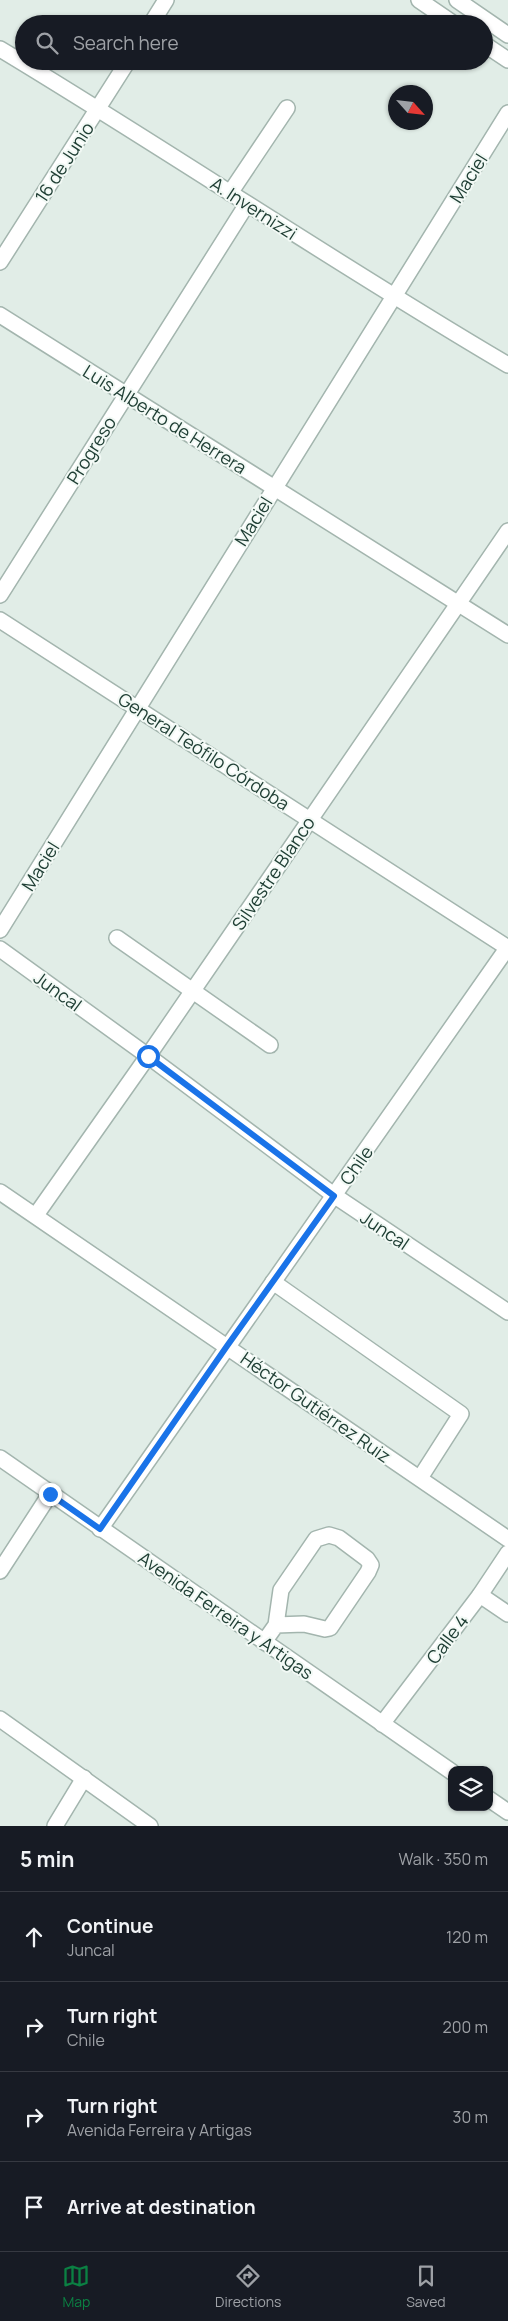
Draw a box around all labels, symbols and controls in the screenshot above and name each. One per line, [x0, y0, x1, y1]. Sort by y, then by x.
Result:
search box [15, 15, 493, 70]
icon: search [33, 29, 61, 57]
text: Search here [73, 30, 179, 56]
north arrow [388, 85, 433, 130]
street label: 16 de Junio [29, 117, 99, 207]
street label: Maciel [444, 149, 492, 207]
street label: A. Invernizzi [206, 171, 302, 245]
street label: Luis Alberto de Herrera [79, 359, 251, 479]
street label: Progreso [61, 412, 121, 488]
street label: Maciel [229, 492, 277, 550]
street label: General Teófilo Córdoba [114, 687, 294, 815]
street label: Silvestre Blanco [226, 812, 320, 934]
street label: Maciel [16, 837, 64, 895]
street label: Juncal [29, 965, 87, 1017]
route start [137, 1045, 160, 1068]
street label: Chile [334, 1141, 378, 1189]
street label: Juncal [356, 1205, 414, 1255]
street label: Héctor Gutiérrez Ruiz [236, 1346, 396, 1468]
route end [39, 1483, 62, 1506]
street label: Avenida Ferreira y Artigas [134, 1546, 318, 1684]
street label: Calle 4 [421, 1609, 473, 1669]
map controls [448, 1766, 493, 1811]
button: layers [448, 1766, 493, 1811]
text: 5 min [20, 1845, 74, 1873]
text: Walk · 350 m [399, 1848, 488, 1870]
text: Continue [67, 1913, 153, 1939]
icon: ahead [20, 1923, 48, 1951]
text: 120 m [446, 1926, 488, 1948]
text: Juncal [67, 1939, 115, 1961]
text: Turn right [67, 2003, 157, 2029]
icon: right [20, 2013, 48, 2041]
text: 200 m [443, 2016, 488, 2038]
text: Chile [67, 2029, 105, 2051]
text: Turn right [67, 2093, 157, 2119]
icon: right [20, 2103, 48, 2131]
text: 30 m [453, 2106, 488, 2128]
text: Avenida Ferreira y Artigas [67, 2119, 252, 2141]
icon: arrive [20, 2193, 48, 2221]
text: Arrive at destination [67, 2194, 256, 2220]
tab: Map [62, 2262, 90, 2311]
tab: Directions [215, 2262, 281, 2311]
tab: Saved [406, 2262, 446, 2311]

